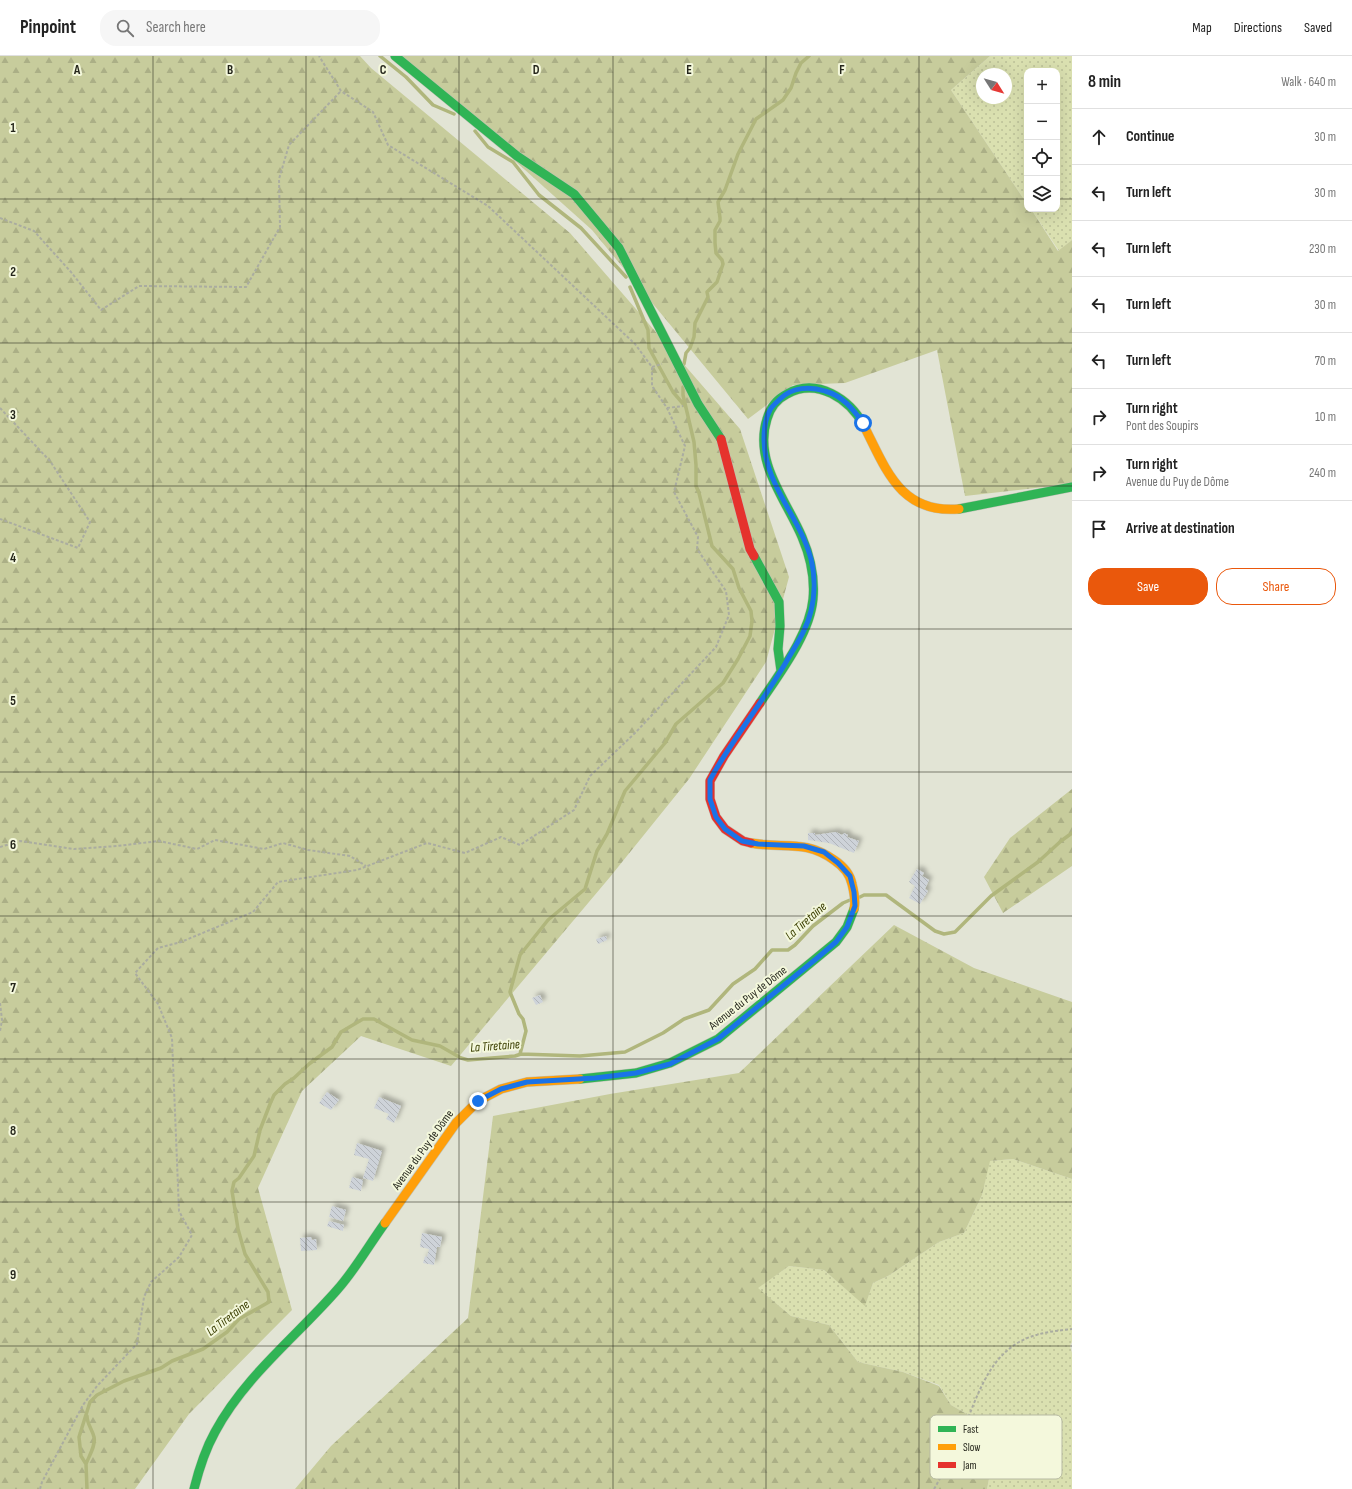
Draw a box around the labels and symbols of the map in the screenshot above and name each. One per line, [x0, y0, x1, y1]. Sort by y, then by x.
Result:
text: A [73, 62, 81, 78]
text: B [227, 62, 233, 78]
text: C [380, 62, 387, 78]
text: D [533, 62, 540, 78]
text: E [686, 62, 692, 78]
text: F [839, 62, 845, 78]
north arrow [976, 68, 1012, 104]
text: 1 [10, 120, 16, 136]
text: 2 [10, 264, 16, 280]
text: 3 [10, 407, 16, 423]
route start [854, 414, 872, 432]
text: 4 [10, 550, 16, 566]
text: 5 [10, 693, 16, 709]
text: 6 [10, 837, 16, 853]
water label: La Tiretaine [782, 899, 830, 943]
street label: Avenue du Puy de Dôme [705, 963, 790, 1034]
text: 7 [10, 980, 16, 996]
water label: La Tiretaine [470, 1036, 520, 1056]
route end [469, 1092, 487, 1110]
street label: Avenue du Puy de Dôme [388, 1107, 457, 1194]
text: 8 [10, 1123, 16, 1139]
text: 9 [10, 1267, 16, 1283]
water label: La Tiretaine [203, 1297, 253, 1339]
legend [930, 1415, 1062, 1479]
text: Fast [963, 1423, 979, 1436]
text: Slow [963, 1441, 980, 1454]
text: Jam [962, 1459, 977, 1472]

